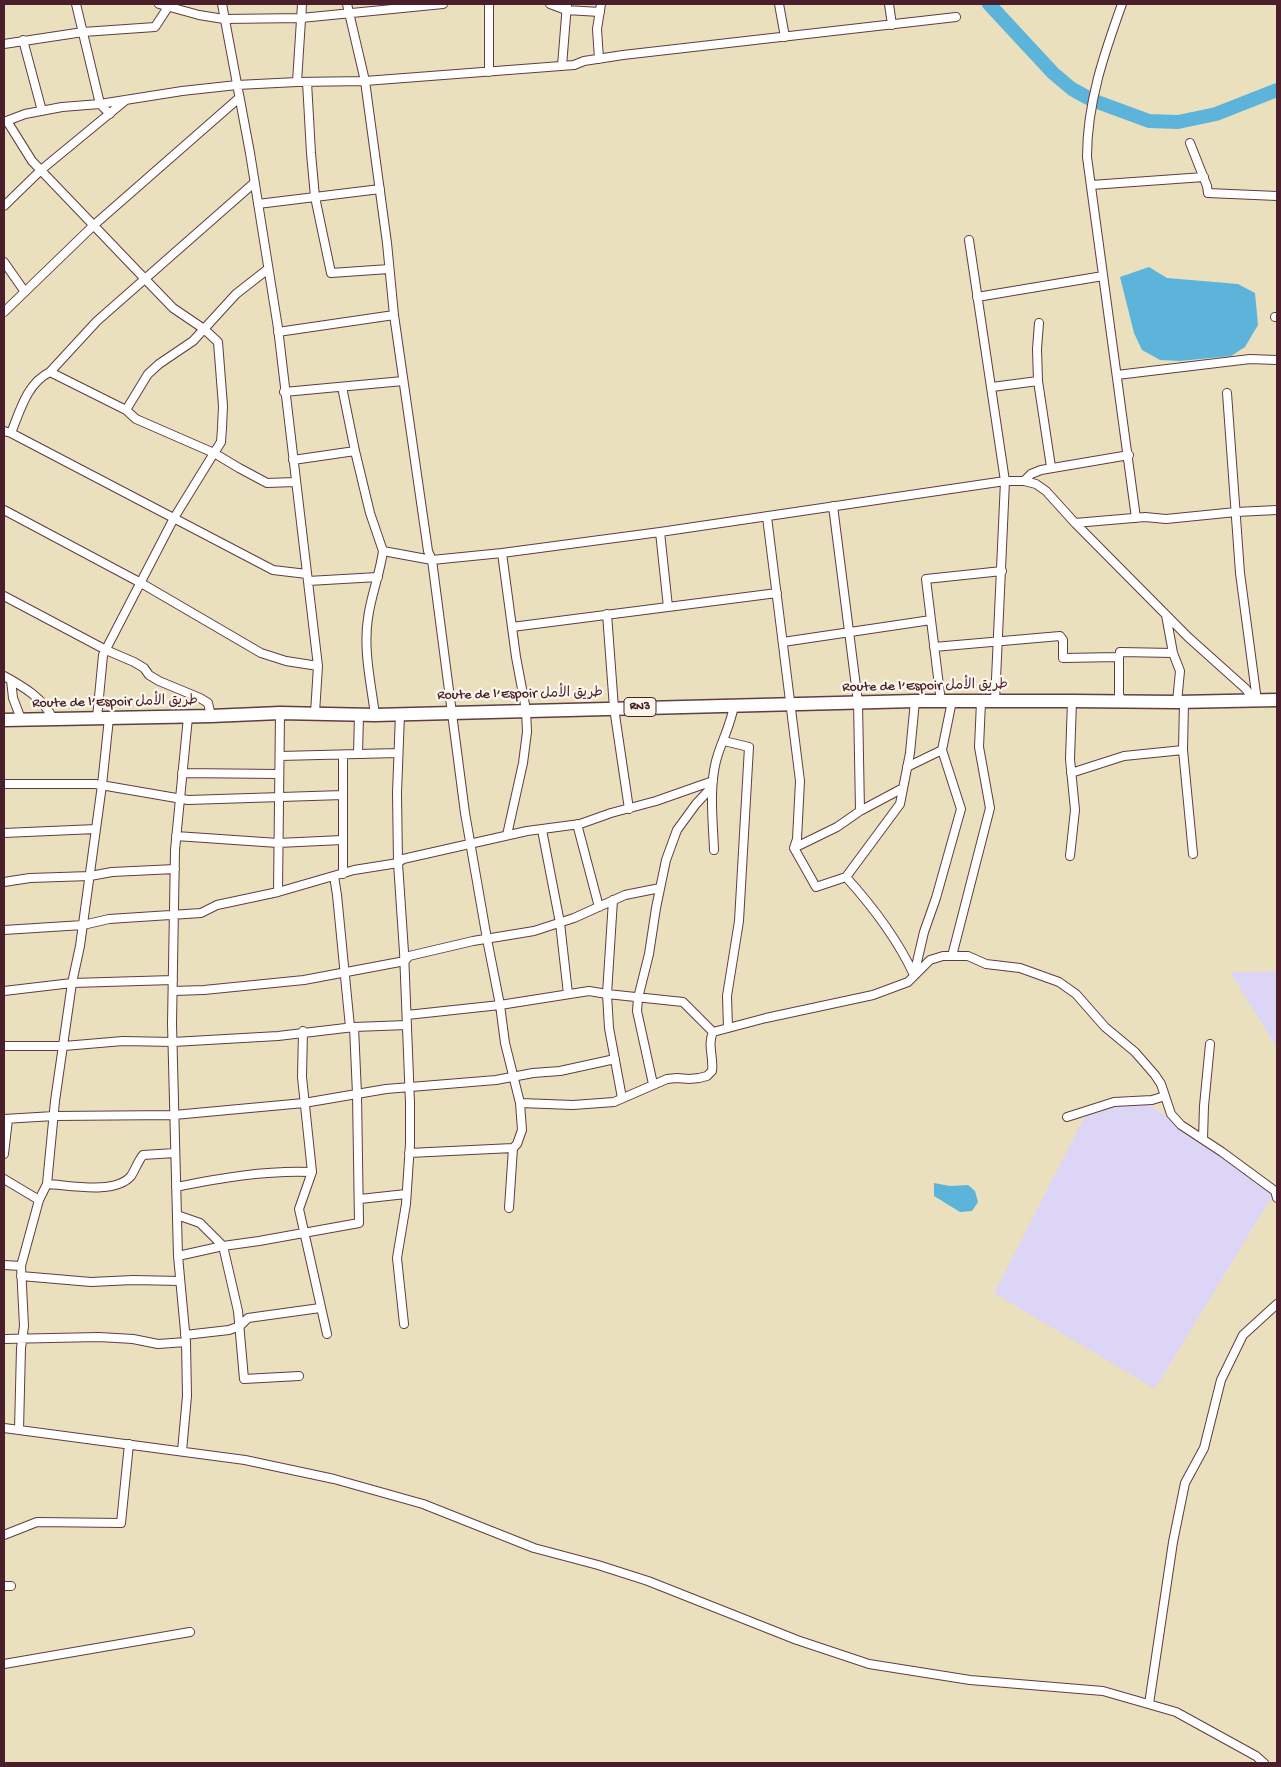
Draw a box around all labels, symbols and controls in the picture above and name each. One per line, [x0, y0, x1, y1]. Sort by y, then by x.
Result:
street label: Route de l’Espoir طريق الأمل [842, 677, 1008, 697]
street label: Route de l’Espoir طريق الأمل [437, 685, 603, 705]
street label: Route de l’Espoir طريق الأمل [32, 693, 198, 713]
road number: RN3 [624, 698, 656, 716]

